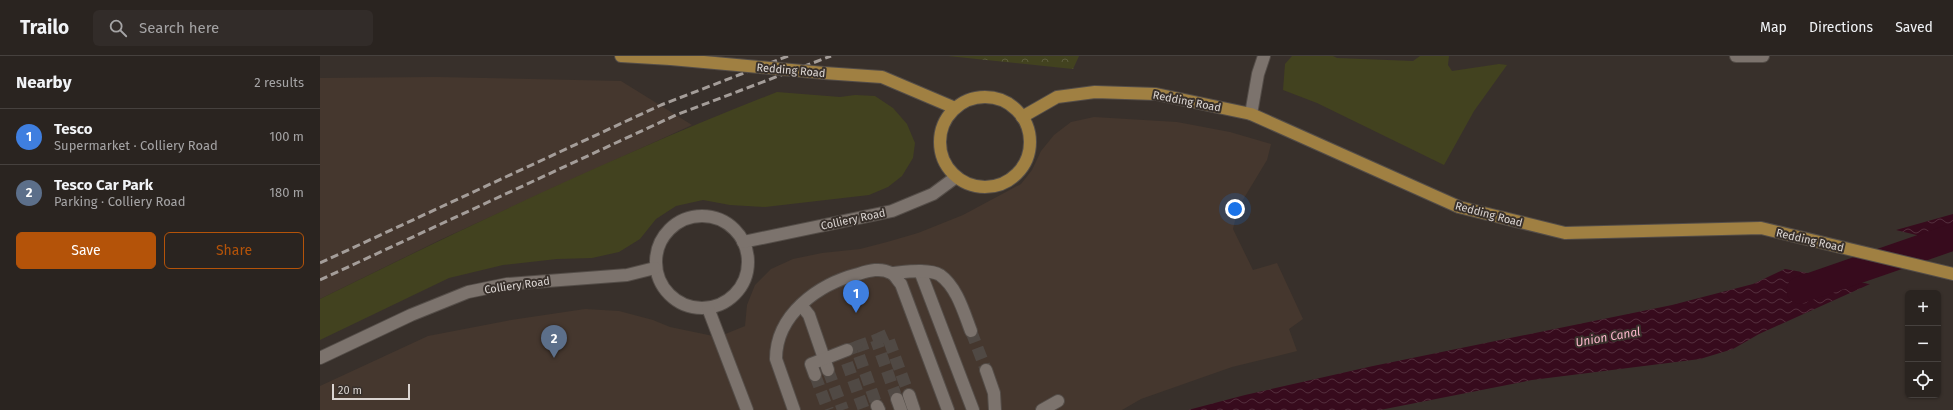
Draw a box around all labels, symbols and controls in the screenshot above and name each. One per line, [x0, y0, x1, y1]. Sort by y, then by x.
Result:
search box [93, 10, 373, 46]
text: Trailo [20, 16, 69, 39]
icon: search [107, 17, 129, 39]
text: Search here [139, 19, 219, 37]
text: Map [1760, 19, 1787, 36]
text: Directions [1809, 19, 1873, 36]
text: Saved [1895, 19, 1933, 36]
street label: Redding Road [756, 61, 826, 80]
text: Nearby [16, 72, 71, 93]
text: 2 results [254, 75, 304, 90]
street label: Redding Road [1152, 89, 1222, 114]
text: Tesco [54, 120, 92, 138]
text: 1 [26, 129, 32, 144]
text: 100 m [269, 129, 304, 144]
text: Supermarket · Colliery Road [54, 138, 218, 153]
text: Tesco Car Park [54, 176, 153, 194]
text: 2 [26, 185, 32, 200]
text: 180 m [269, 185, 304, 200]
text: Parking · Colliery Road [54, 194, 185, 209]
your location [1225, 199, 1245, 219]
street label: Redding Road [1454, 199, 1524, 230]
street label: Colliery Road [820, 206, 887, 233]
street label: Redding Road [1775, 226, 1845, 255]
button: Save [16, 232, 156, 269]
button: Share [164, 232, 304, 269]
street label: Colliery Road [484, 274, 551, 297]
pin: 1 [843, 280, 869, 313]
map controls [1905, 290, 1941, 398]
button: + [1905, 290, 1941, 326]
water label: Union Canal [1574, 324, 1642, 350]
pin: 2 [541, 325, 567, 358]
button: − [1905, 326, 1941, 362]
button: locate [1905, 362, 1941, 398]
scale bar [332, 382, 410, 401]
text: 20 m [338, 384, 362, 397]

